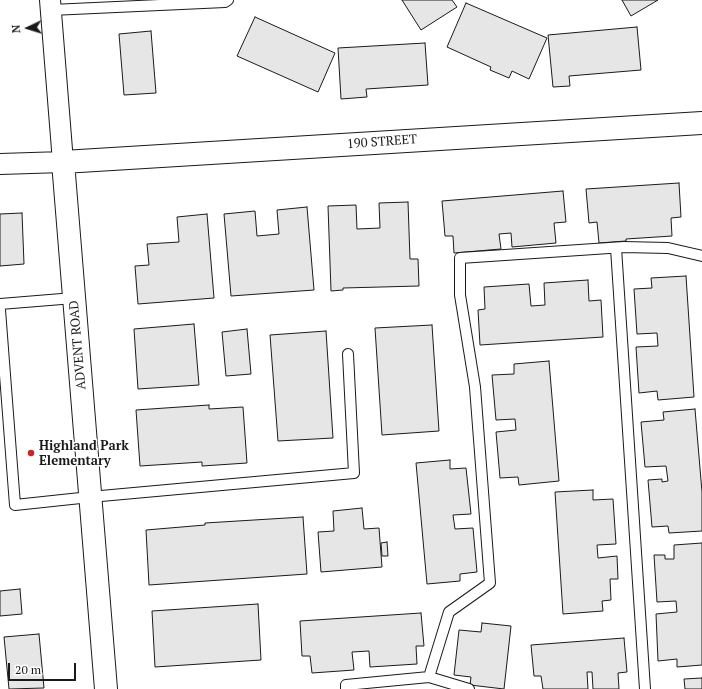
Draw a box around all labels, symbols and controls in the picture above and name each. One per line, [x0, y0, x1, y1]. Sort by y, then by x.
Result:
north arrow [8, 8, 48, 48]
text: N [9, 24, 23, 33]
street label: 190 STREET [346, 132, 418, 152]
street label: ADVENT ROAD [66, 300, 90, 390]
place label: Highland Park Elementary [39, 438, 129, 469]
marker: Highland Park Elementary [26, 448, 36, 458]
scale bar [10, 655, 78, 681]
text: 20 m [15, 662, 41, 677]

